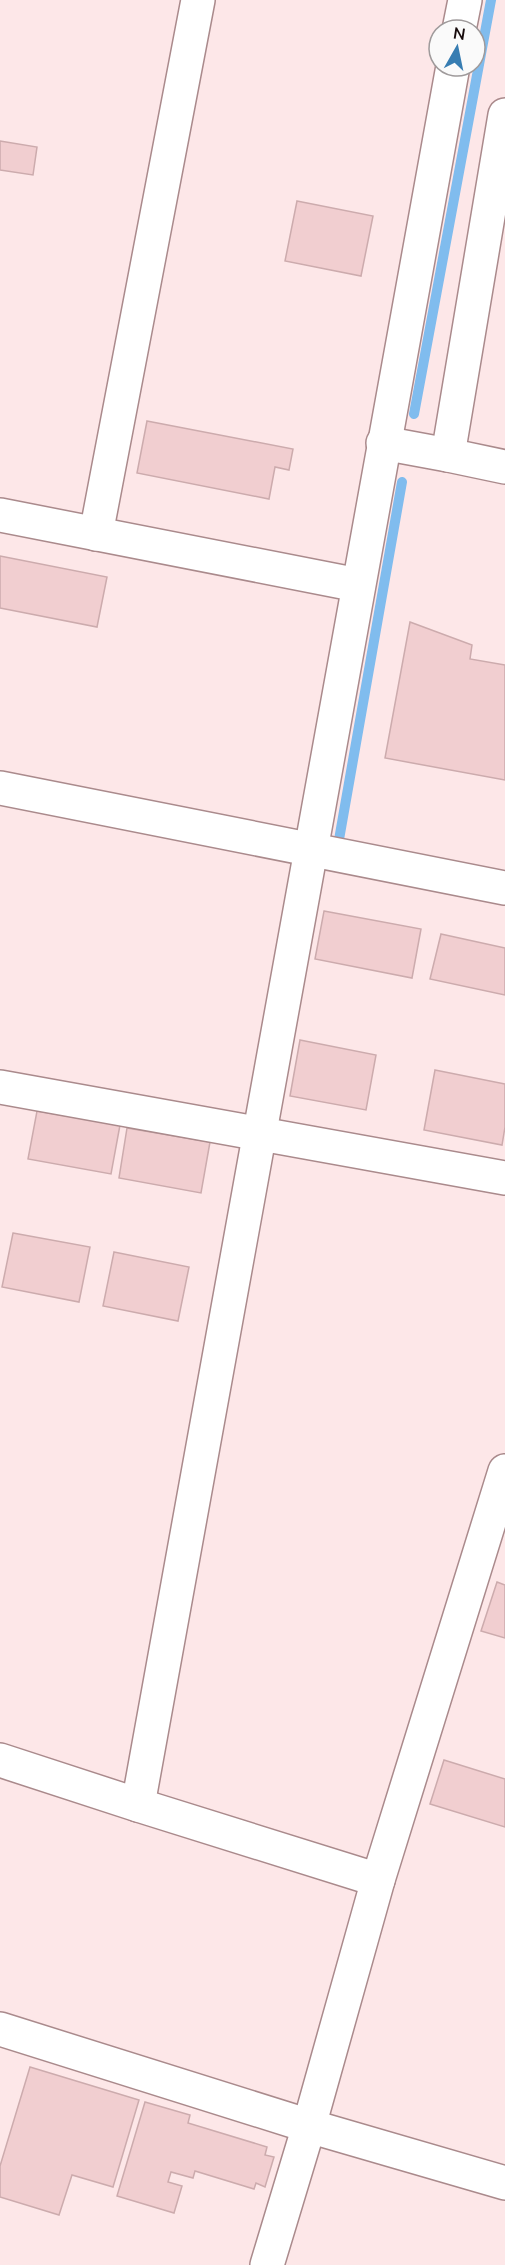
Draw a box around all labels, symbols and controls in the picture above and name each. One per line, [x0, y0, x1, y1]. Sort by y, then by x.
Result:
north arrow [427, 18, 487, 78]
text: N [452, 22, 467, 44]

